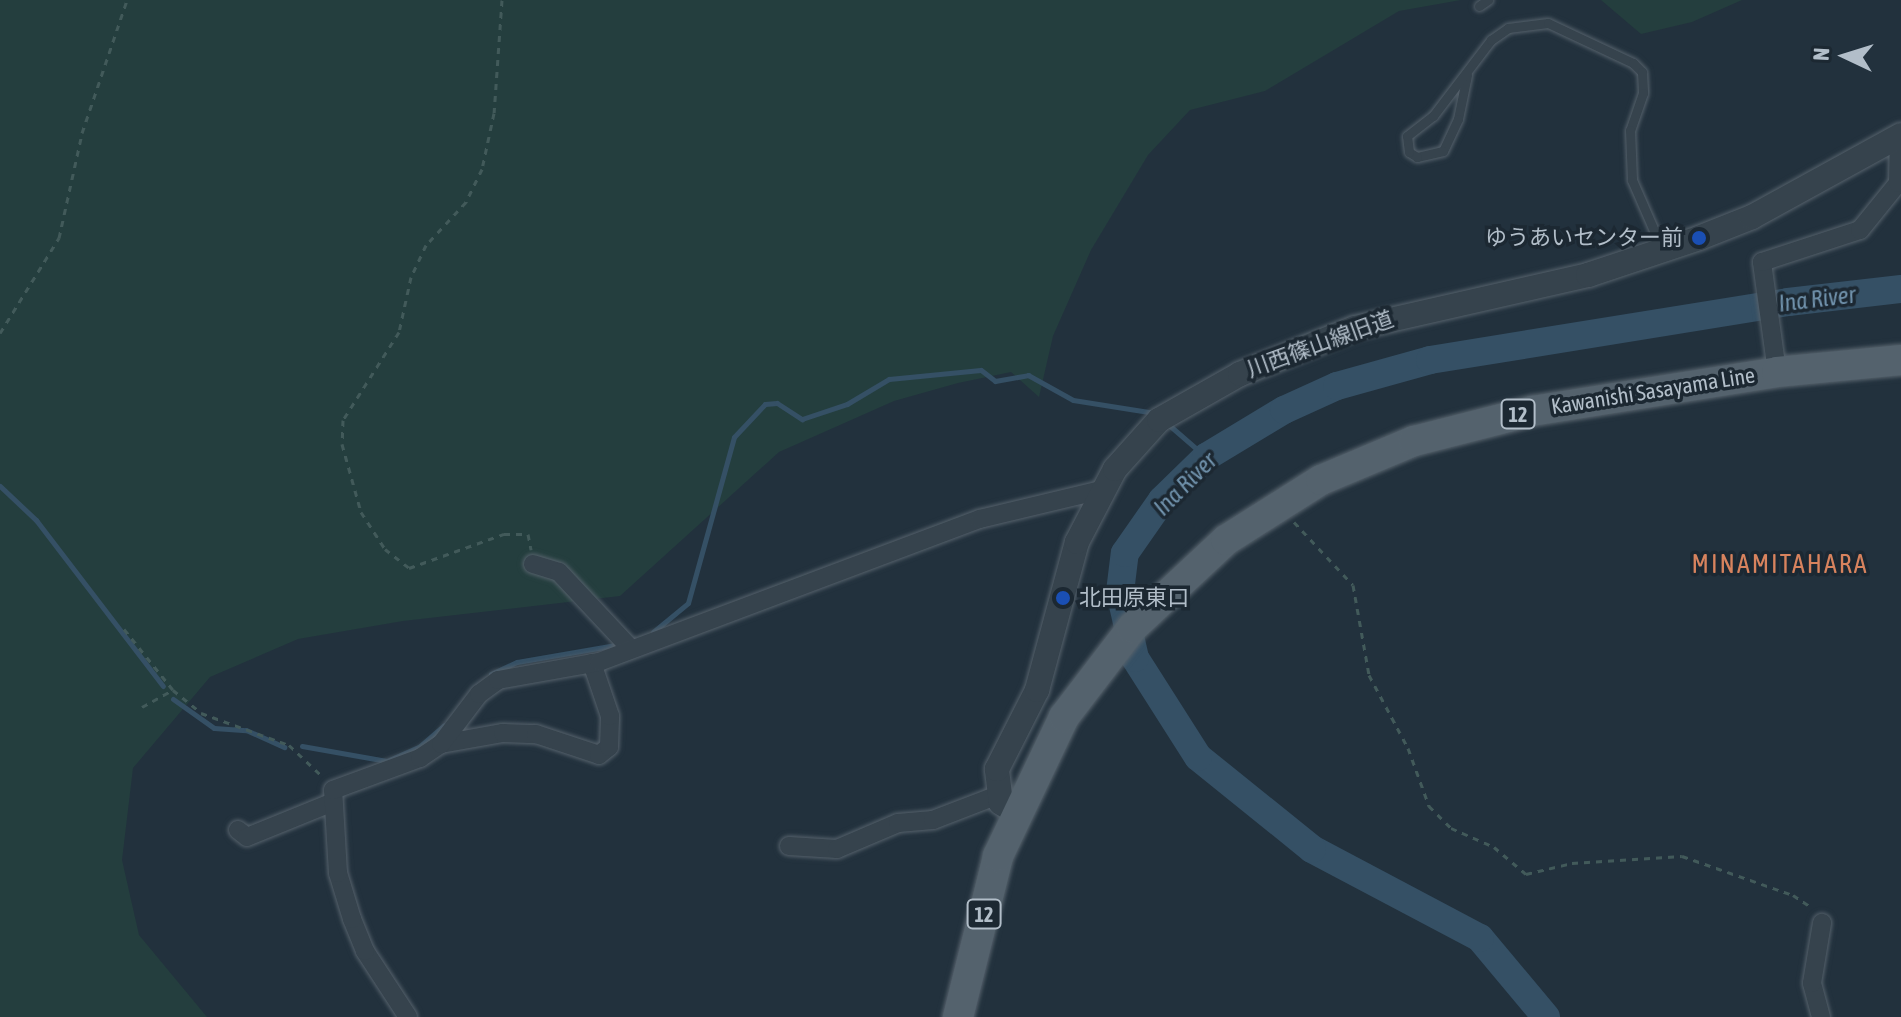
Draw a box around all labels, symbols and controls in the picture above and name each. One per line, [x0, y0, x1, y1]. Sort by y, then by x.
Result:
north arrow [1805, 16, 1885, 96]
text: N [1808, 47, 1834, 62]
place label: ゆうあいセンター前 [1485, 225, 1683, 251]
marker: ゆうあいセンター前 [1690, 229, 1708, 247]
water label: Ina River [1777, 280, 1857, 318]
street label: 川西篠山線旧道 [1243, 305, 1397, 383]
street label: Kawanishi Sasayama Line [1549, 362, 1757, 420]
road number: 12 [1500, 398, 1536, 430]
water label: Ina River [1147, 446, 1223, 522]
district label: MINAMITAHARA [1692, 549, 1868, 581]
place label: 北田原東口 [1079, 585, 1189, 611]
marker: 北田原東口 [1054, 589, 1072, 607]
road number: 12 [966, 898, 1002, 930]

